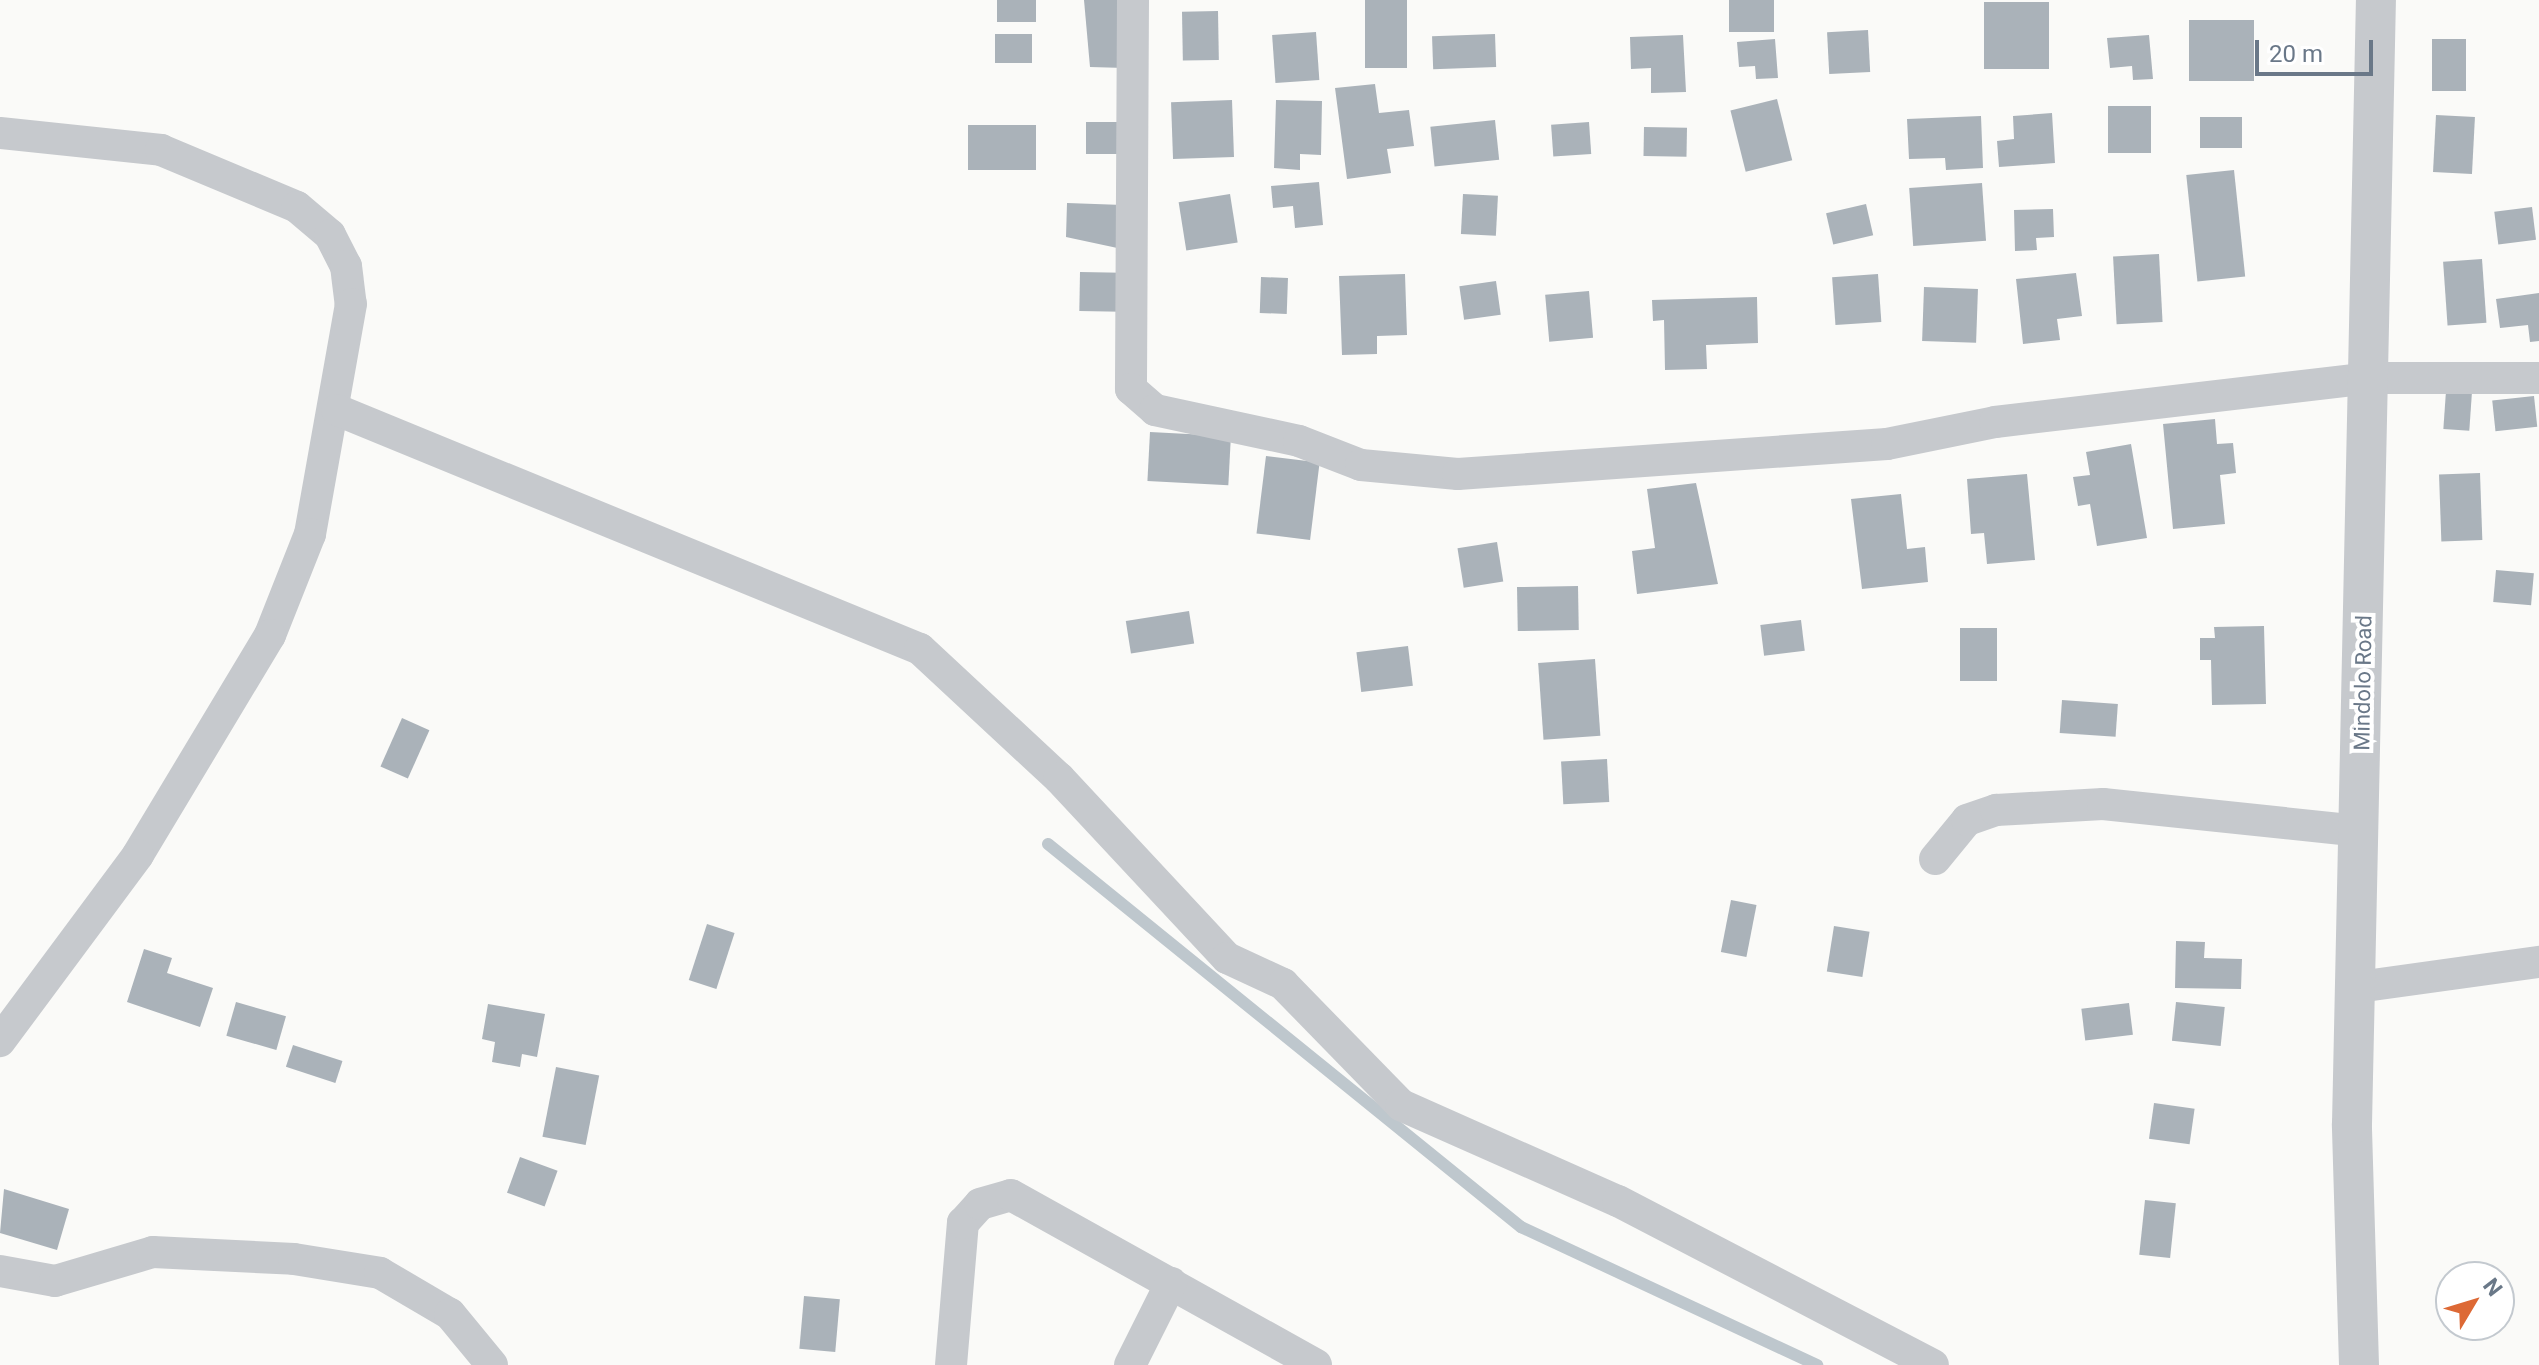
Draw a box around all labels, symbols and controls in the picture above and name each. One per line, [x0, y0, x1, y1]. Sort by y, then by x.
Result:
scale bar [2259, 24, 2377, 74]
text: 20 m [2269, 40, 2323, 68]
street label: Mindolo Road [2349, 615, 2377, 751]
north arrow [2435, 1261, 2515, 1341]
text: N [2478, 1273, 2507, 1301]

